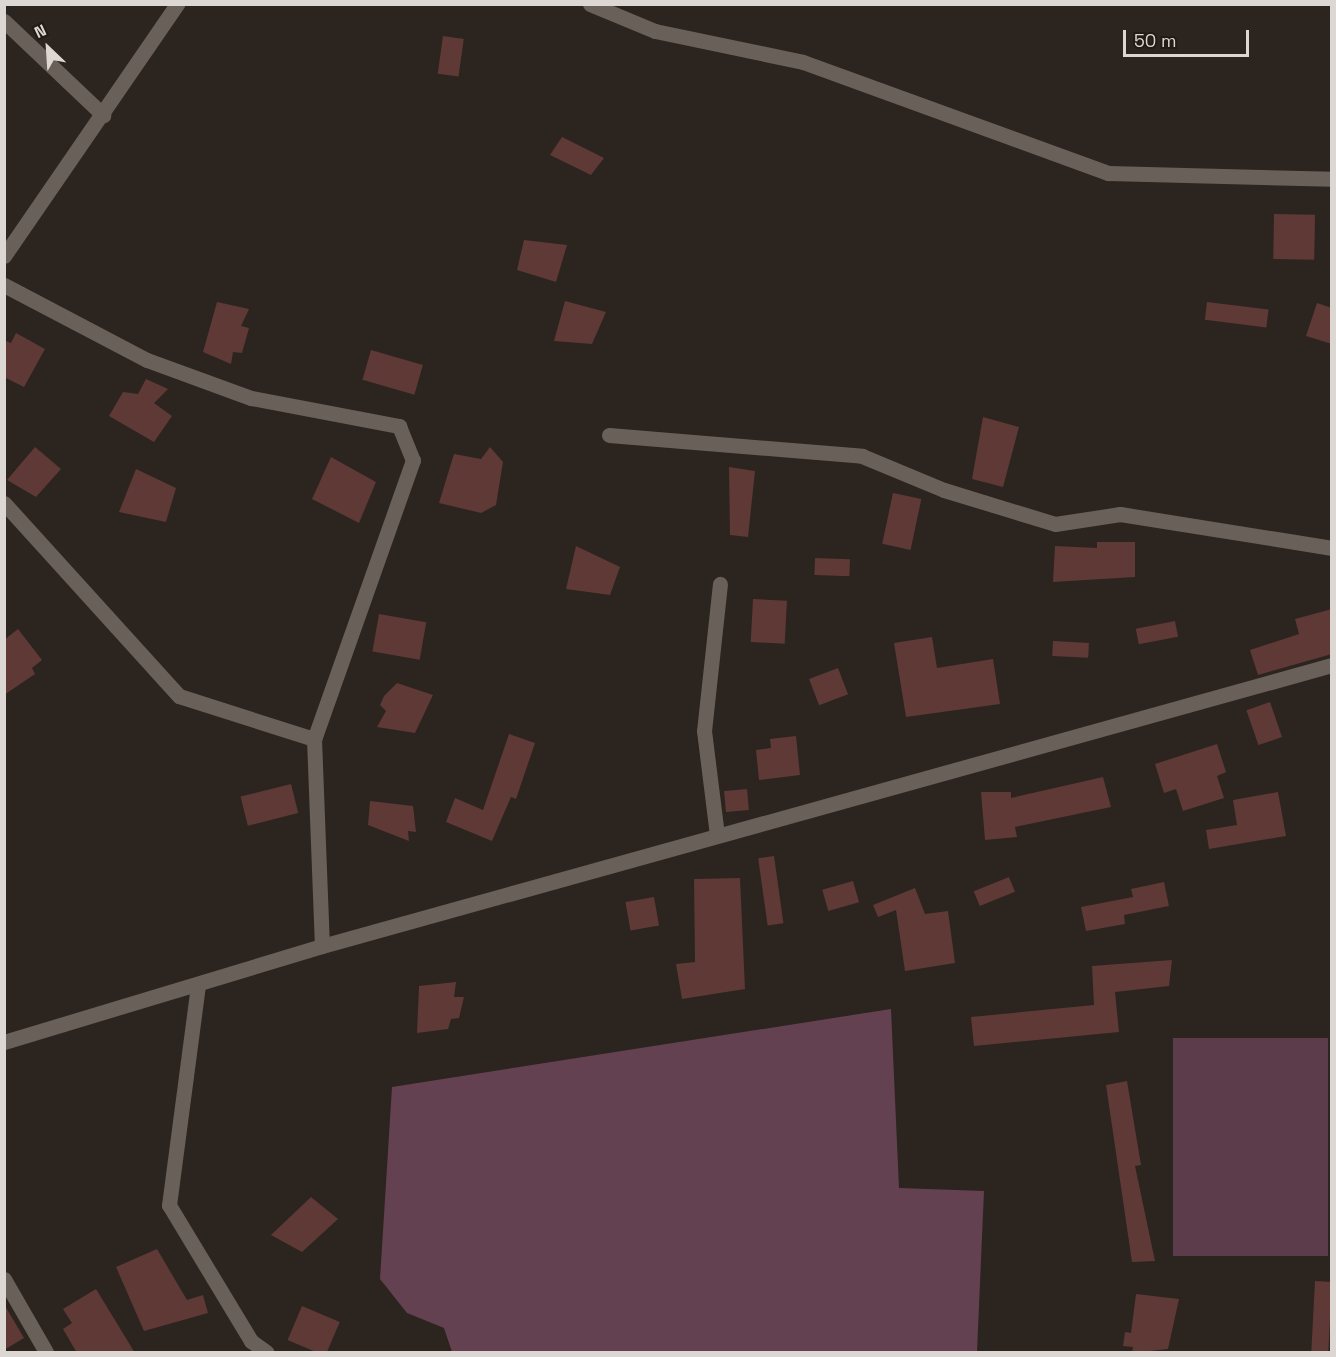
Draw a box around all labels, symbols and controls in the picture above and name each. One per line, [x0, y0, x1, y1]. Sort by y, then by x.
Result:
north arrow [18, 18, 78, 78]
scale bar [1126, 18, 1252, 56]
text: N [31, 19, 49, 43]
text: 50 m [1134, 29, 1176, 52]

